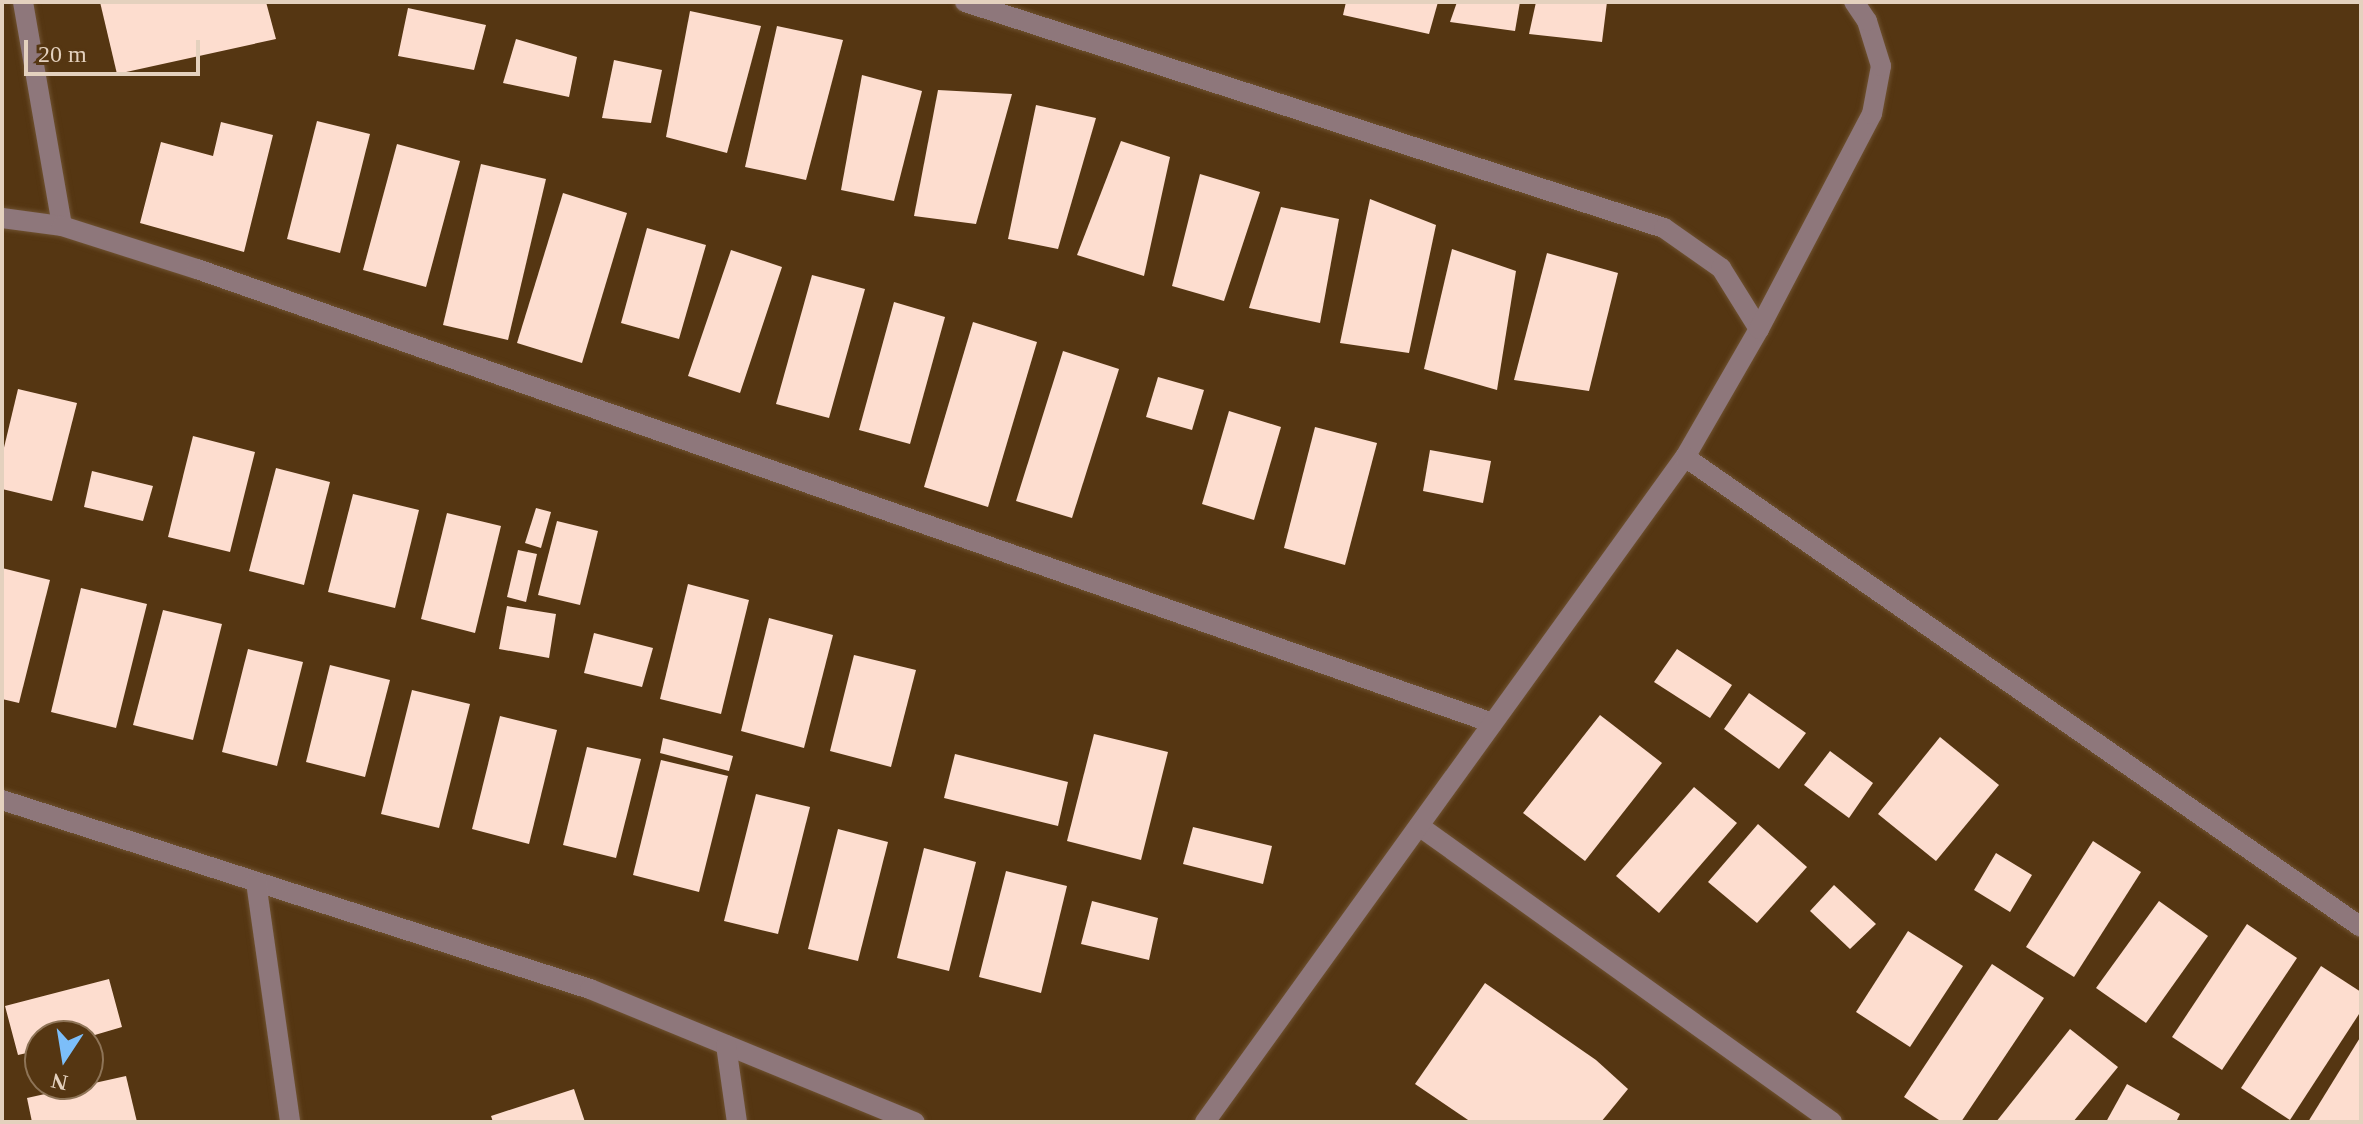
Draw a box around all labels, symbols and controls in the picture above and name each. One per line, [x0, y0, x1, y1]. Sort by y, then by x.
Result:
scale bar [28, 24, 204, 74]
text: 20 m [38, 41, 87, 67]
north arrow [24, 1020, 104, 1100]
text: N [49, 1068, 70, 1096]

